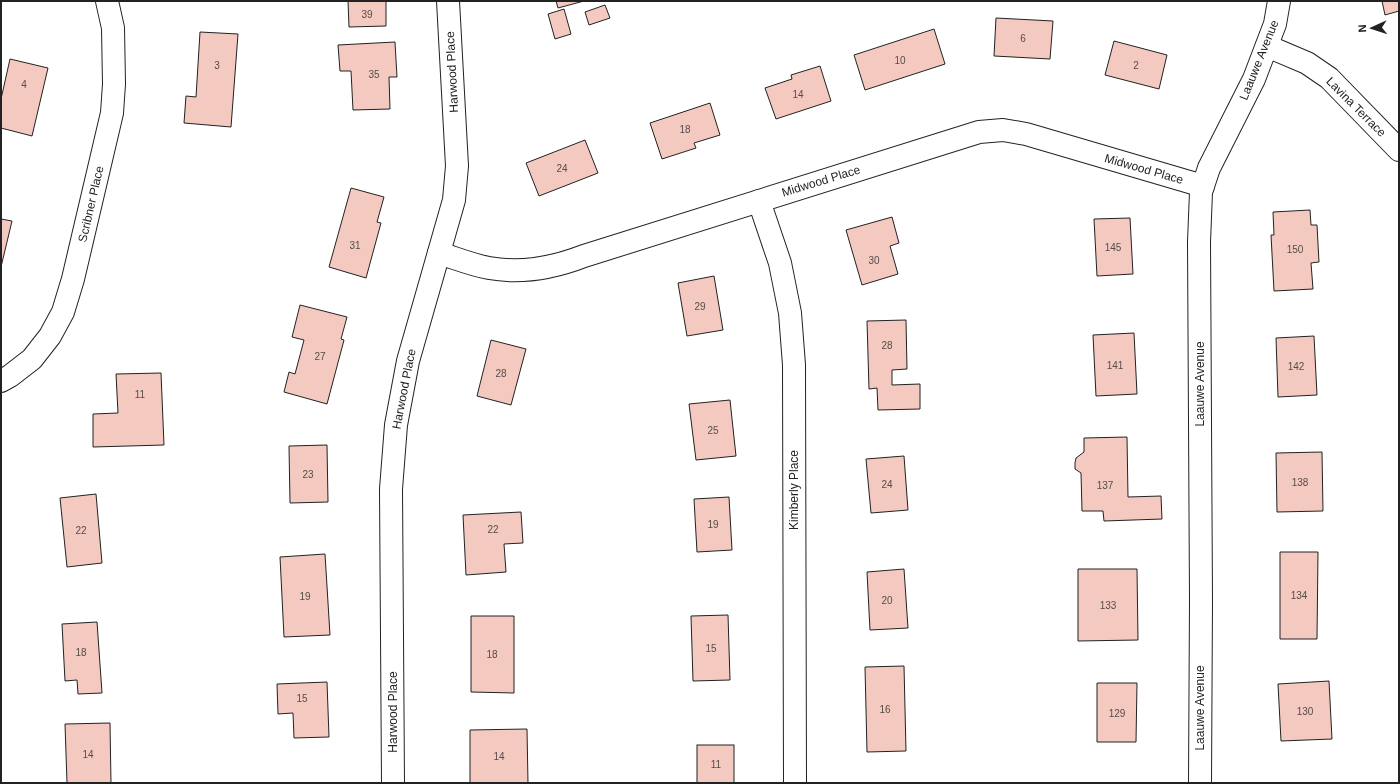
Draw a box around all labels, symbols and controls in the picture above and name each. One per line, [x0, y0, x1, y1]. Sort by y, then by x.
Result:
north arrow [1352, 8, 1392, 48]
house number: 39 [361, 9, 373, 20]
street label: Laauwe Avenue [1237, 18, 1282, 102]
text: N [1356, 24, 1368, 33]
street label: Harwood Place [443, 31, 461, 113]
house number: 6 [1020, 33, 1026, 44]
house number: 10 [894, 55, 906, 66]
house number: 3 [214, 60, 220, 71]
house number: 2 [1133, 60, 1139, 71]
house number: 35 [368, 69, 380, 80]
street label: Lavina Terrace [1323, 74, 1389, 140]
house number: 4 [21, 79, 27, 90]
house number: 14 [792, 89, 804, 100]
house number: 18 [679, 124, 691, 135]
street label: Midwood Place [1103, 151, 1185, 187]
street label: Midwood Place [780, 162, 862, 200]
house number: 24 [556, 163, 568, 174]
street label: Scribner Place [75, 164, 107, 244]
house number: 31 [349, 240, 361, 251]
house number: 145 [1105, 242, 1122, 253]
house number: 150 [1287, 244, 1304, 255]
house number: 30 [868, 255, 880, 266]
house number: 29 [694, 301, 706, 312]
house number: 28 [881, 340, 893, 351]
street label: Laauwe Avenue [1193, 341, 1207, 427]
street label: Harwood Place [389, 347, 419, 430]
house number: 27 [314, 351, 326, 362]
house number: 141 [1107, 360, 1124, 371]
house number: 142 [1288, 361, 1305, 372]
house number: 28 [495, 368, 507, 379]
house number: 11 [135, 389, 146, 400]
house number: 25 [707, 425, 719, 436]
street label: Kimberly Place [787, 450, 801, 530]
house number: 23 [302, 469, 314, 480]
house number: 138 [1292, 477, 1309, 488]
house number: 24 [881, 479, 893, 490]
house number: 137 [1097, 480, 1114, 491]
house number: 19 [707, 519, 719, 530]
house number: 22 [487, 524, 499, 535]
house number: 22 [75, 525, 87, 536]
house number: 134 [1291, 590, 1308, 601]
house number: 19 [299, 591, 311, 602]
house number: 20 [881, 595, 893, 606]
house number: 133 [1100, 600, 1117, 611]
house number: 15 [705, 643, 717, 654]
house number: 18 [75, 647, 87, 658]
house number: 18 [486, 649, 498, 660]
street label: Laauwe Avenue [1193, 665, 1207, 751]
street label: Harwood Place [386, 671, 400, 753]
house number: 15 [296, 693, 308, 704]
house number: 16 [879, 704, 891, 715]
house number: 130 [1297, 706, 1314, 717]
house number: 129 [1109, 708, 1126, 719]
house number: 14 [82, 749, 94, 760]
house number: 14 [493, 751, 505, 762]
house number: 11 [711, 759, 722, 770]

